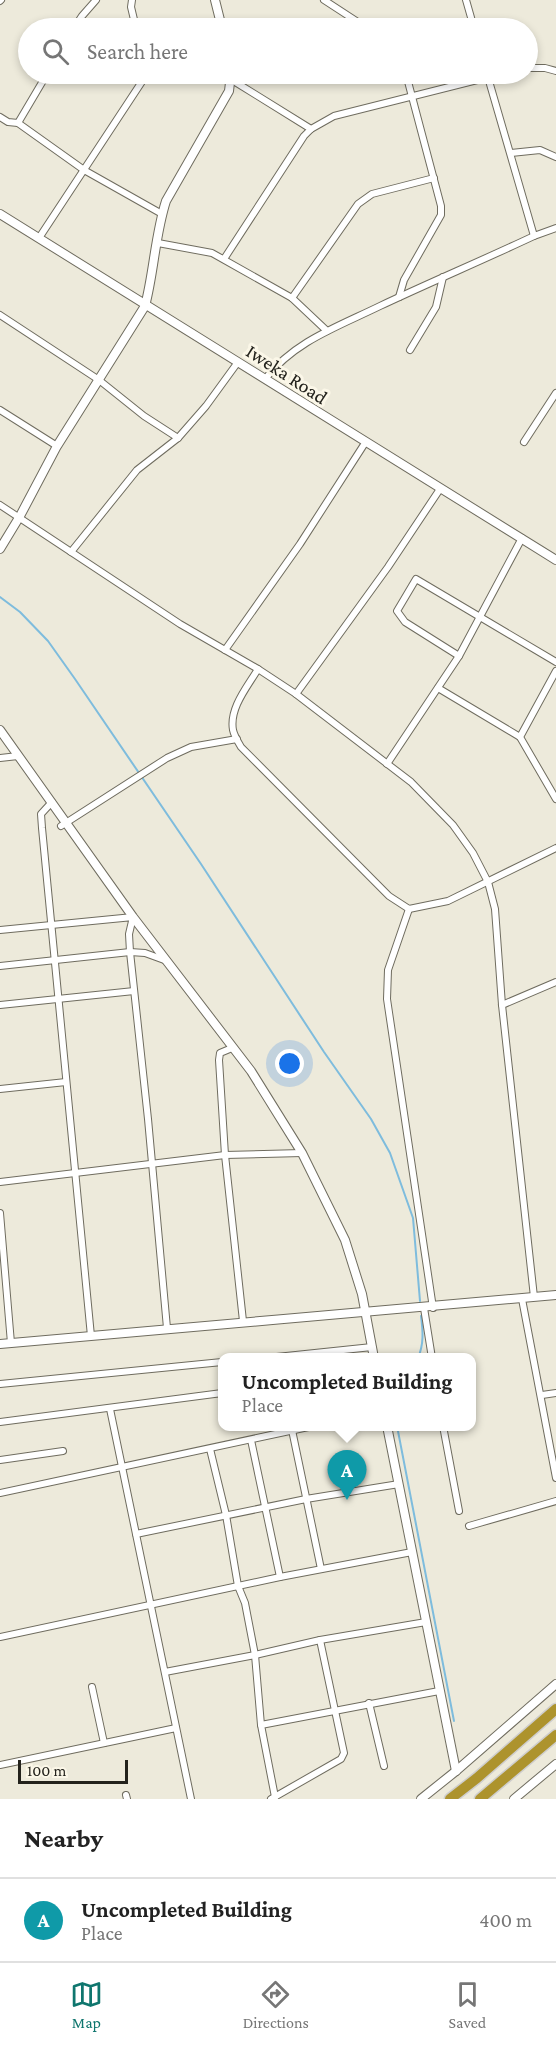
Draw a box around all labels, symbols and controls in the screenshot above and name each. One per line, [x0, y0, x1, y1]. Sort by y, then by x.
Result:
search box [18, 18, 538, 84]
icon: search [39, 35, 72, 68]
text: Search here [87, 39, 188, 64]
street label: Iweka Road [242, 340, 332, 409]
your location [275, 1049, 304, 1078]
popup [218, 1353, 476, 1431]
text: Uncompleted Building [242, 1369, 452, 1394]
text: Place [242, 1394, 283, 1416]
pin: A [328, 1450, 366, 1500]
scale bar [18, 1757, 128, 1784]
text: 100 m [27, 1762, 66, 1779]
text: Nearby [24, 1824, 103, 1853]
text: Uncompleted Building [81, 1897, 292, 1922]
text: A [38, 1909, 49, 1931]
text: 400 m [479, 1909, 532, 1931]
text: Place [81, 1922, 123, 1944]
tab: Map [70, 1978, 103, 2031]
tab: Directions [243, 1978, 309, 2031]
tab: Saved [449, 1978, 486, 2031]

